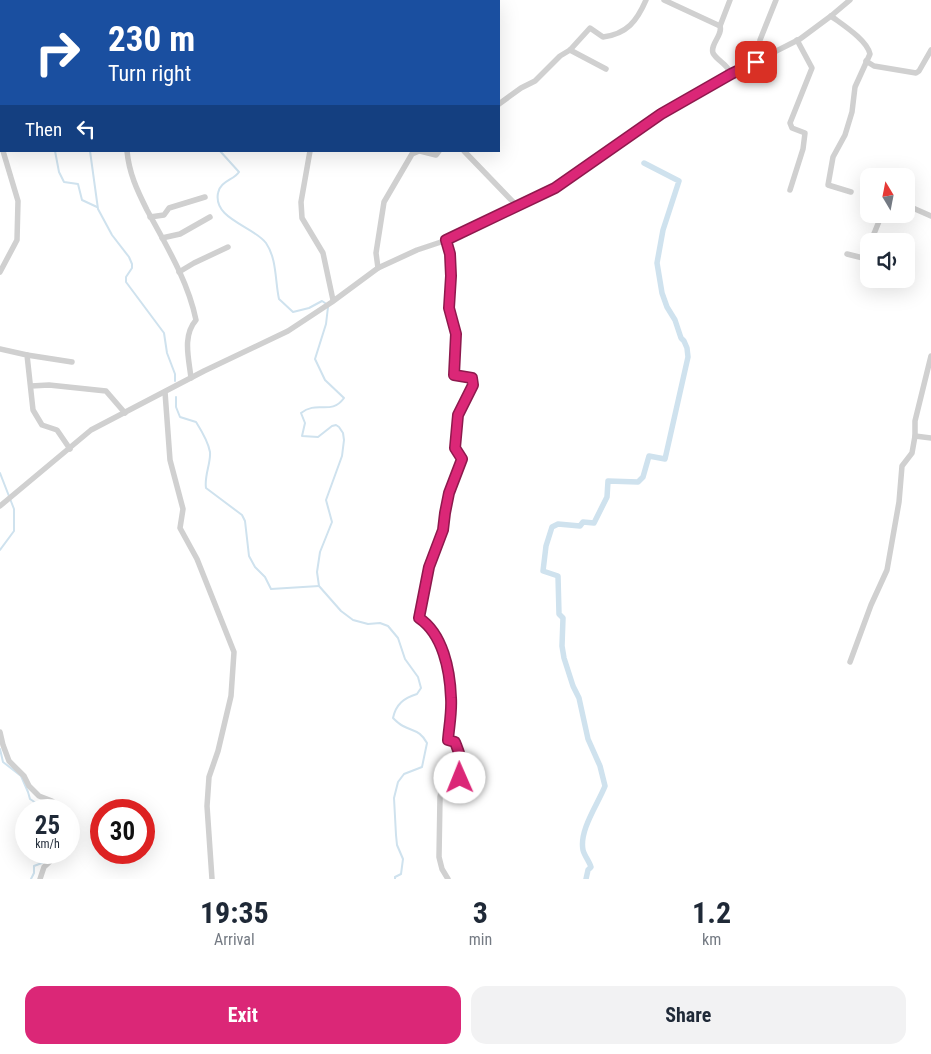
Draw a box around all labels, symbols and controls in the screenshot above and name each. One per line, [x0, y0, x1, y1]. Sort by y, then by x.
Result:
text: 230 m [108, 19, 195, 60]
icon: right [25, 20, 90, 85]
pin [735, 41, 777, 83]
icon: arrive [742, 48, 770, 76]
text: Turn right [108, 61, 191, 86]
icon: left [72, 115, 100, 143]
text: Then [25, 118, 62, 141]
north arrow [860, 168, 915, 222]
map controls [860, 168, 915, 288]
button: sound [860, 233, 915, 288]
position arrow [433, 751, 485, 803]
speed limit sign: 30 [90, 799, 155, 864]
text: 25 [35, 811, 60, 840]
text: km/h [35, 837, 60, 851]
text: 19:35 [200, 895, 269, 930]
text: 3 [473, 895, 488, 930]
text: 1.2 [692, 895, 731, 930]
text: Arrival [214, 930, 255, 949]
text: min [469, 930, 492, 949]
text: km [702, 930, 721, 949]
button: Exit [25, 986, 461, 1044]
button: Share [471, 986, 906, 1044]

